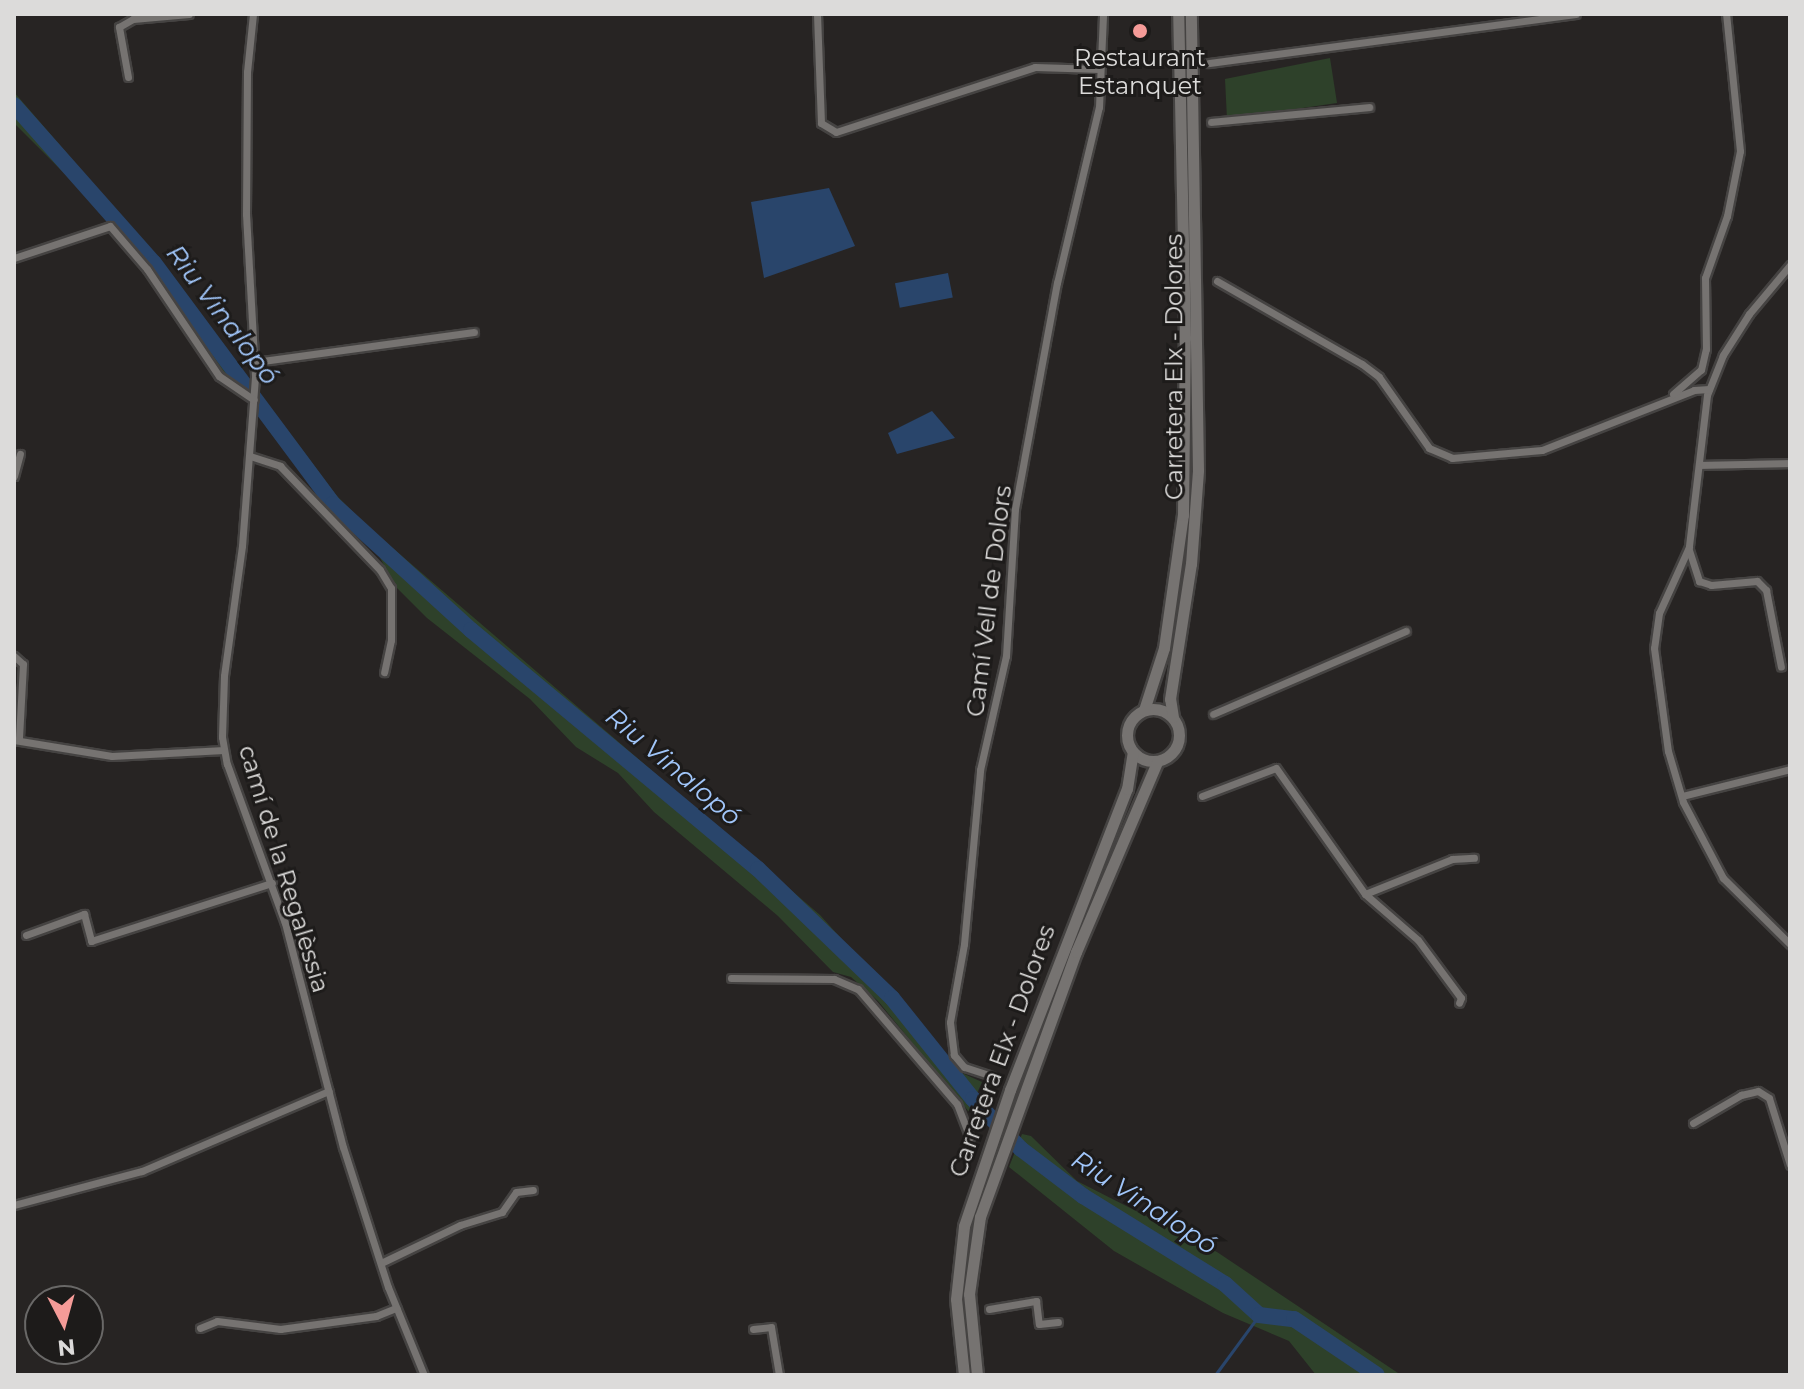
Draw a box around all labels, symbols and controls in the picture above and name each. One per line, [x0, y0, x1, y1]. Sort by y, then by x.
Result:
marker: Restaurant Estanquet [1131, 22, 1149, 40]
place label: Restaurant Estanquet [1074, 44, 1206, 100]
street label: Carretera Elx - Dolores [1160, 234, 1188, 500]
water label: Riu Vinalopó [159, 239, 285, 391]
street label: Camí Vell de Dolors [961, 484, 1017, 718]
water label: Riu Vinalopó [599, 701, 747, 833]
street label: camí de la Regalèssia [233, 742, 335, 996]
street label: Carretera Elx - Dolores [943, 921, 1061, 1181]
water label: Riu Vinalopó [1065, 1144, 1223, 1262]
north arrow [24, 1285, 104, 1365]
text: N [56, 1333, 77, 1362]

